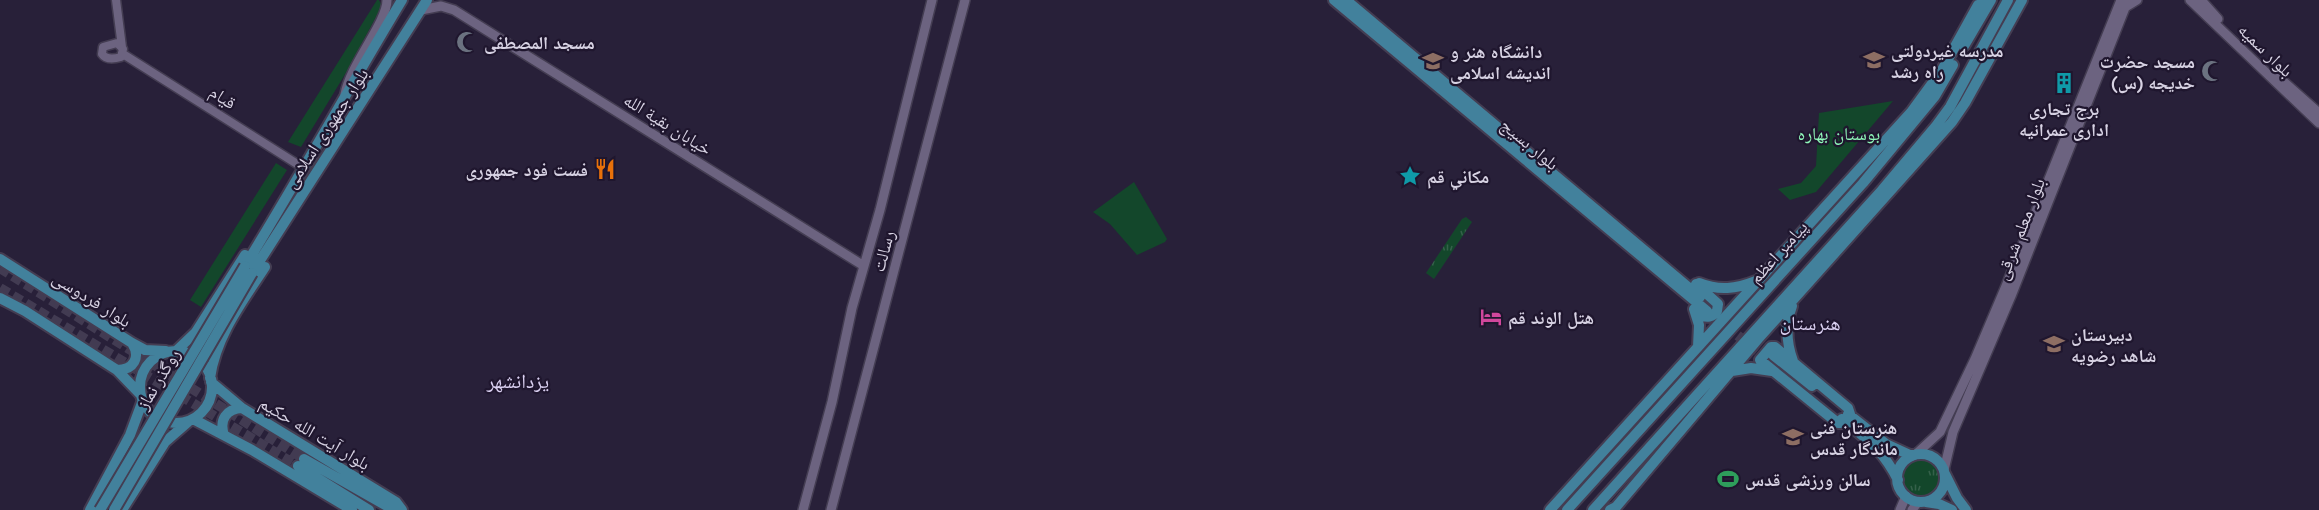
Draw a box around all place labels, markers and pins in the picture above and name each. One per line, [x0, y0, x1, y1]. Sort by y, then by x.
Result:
mosque icon: مسجد المصطفی [455, 30, 479, 54]
place label: مسجد المصطفی [484, 31, 595, 54]
place label: مدرسه غیردولتی راه رشد [1891, 39, 2004, 83]
place label: دانشگاه هنر و اندیشه اسلامی [1450, 40, 1551, 84]
school or university icon: مدرسه غیردولتی راه رشد [1862, 48, 1886, 72]
school or university icon: دانشگاه هنر و اندیشه اسلامی [1421, 49, 1445, 73]
place label: مسجد حضرت خدیجه (س) [2100, 50, 2195, 94]
mosque icon: مسجد حضرت خدیجه (س) [2200, 59, 2224, 83]
building icon: برج تجاری اداری عمرانیه [2052, 71, 2076, 95]
place label: برج تجاری اداری عمرانیه [2019, 97, 2109, 141]
restaurant icon: فست فود جمهوری [593, 157, 617, 181]
place label: فست فود جمهوری [465, 158, 588, 181]
place icon: مكاني قم [1398, 164, 1422, 188]
place label: مكاني قم [1427, 165, 1489, 191]
hotel icon: هتل الوند قم [1479, 305, 1503, 329]
place label: هتل الوند قم [1508, 306, 1594, 330]
place label: دبیرستان شاهد رضویه [2071, 323, 2156, 367]
school or university icon: دبیرستان شاهد رضویه [2042, 332, 2066, 356]
place label: هنرستان فنی ماندگار قدس [1810, 416, 1898, 460]
school or university icon: هنرستان فنی ماندگار قدس [1781, 425, 1805, 449]
sports icon: سالن ورزشی قدس [1716, 467, 1740, 491]
place label: سالن ورزشی قدس [1745, 468, 1871, 491]

